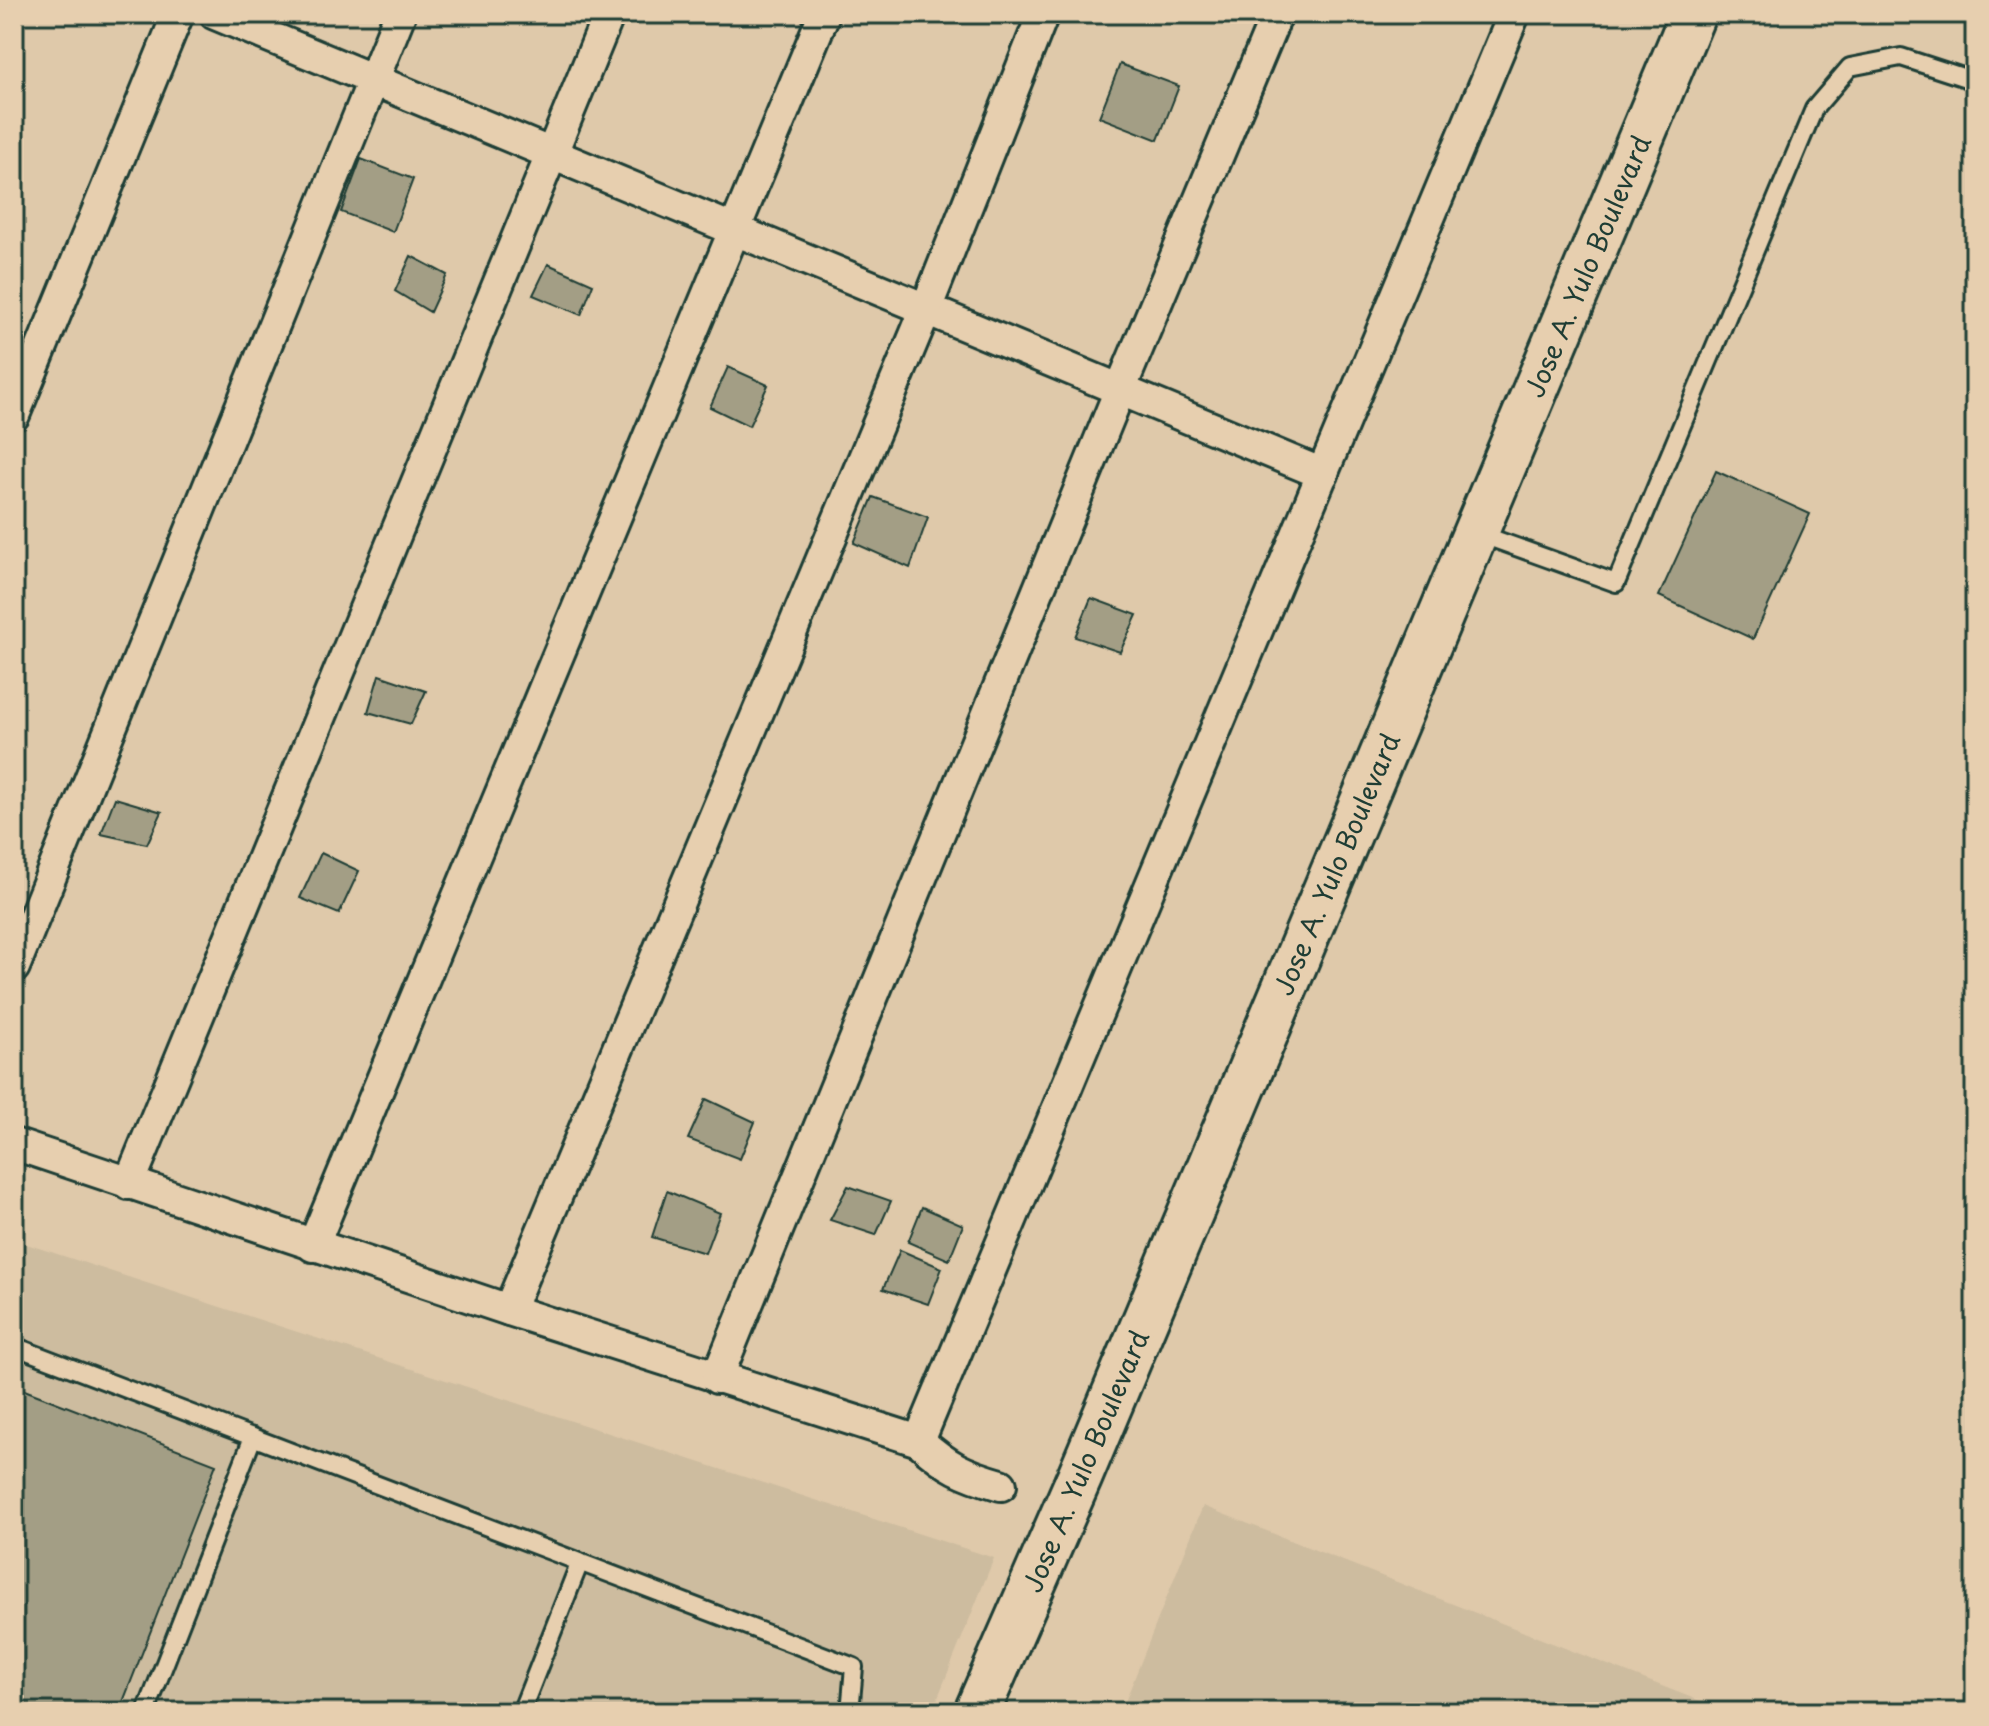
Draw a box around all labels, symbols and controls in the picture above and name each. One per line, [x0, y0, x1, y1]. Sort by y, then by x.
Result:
street label: Jose A. Yulo Boulevard [1514, 129, 1660, 403]
street label: Jose A. Yulo Boulevard [1263, 727, 1409, 1001]
street label: Jose A. Yulo Boulevard [1012, 1324, 1158, 1598]

